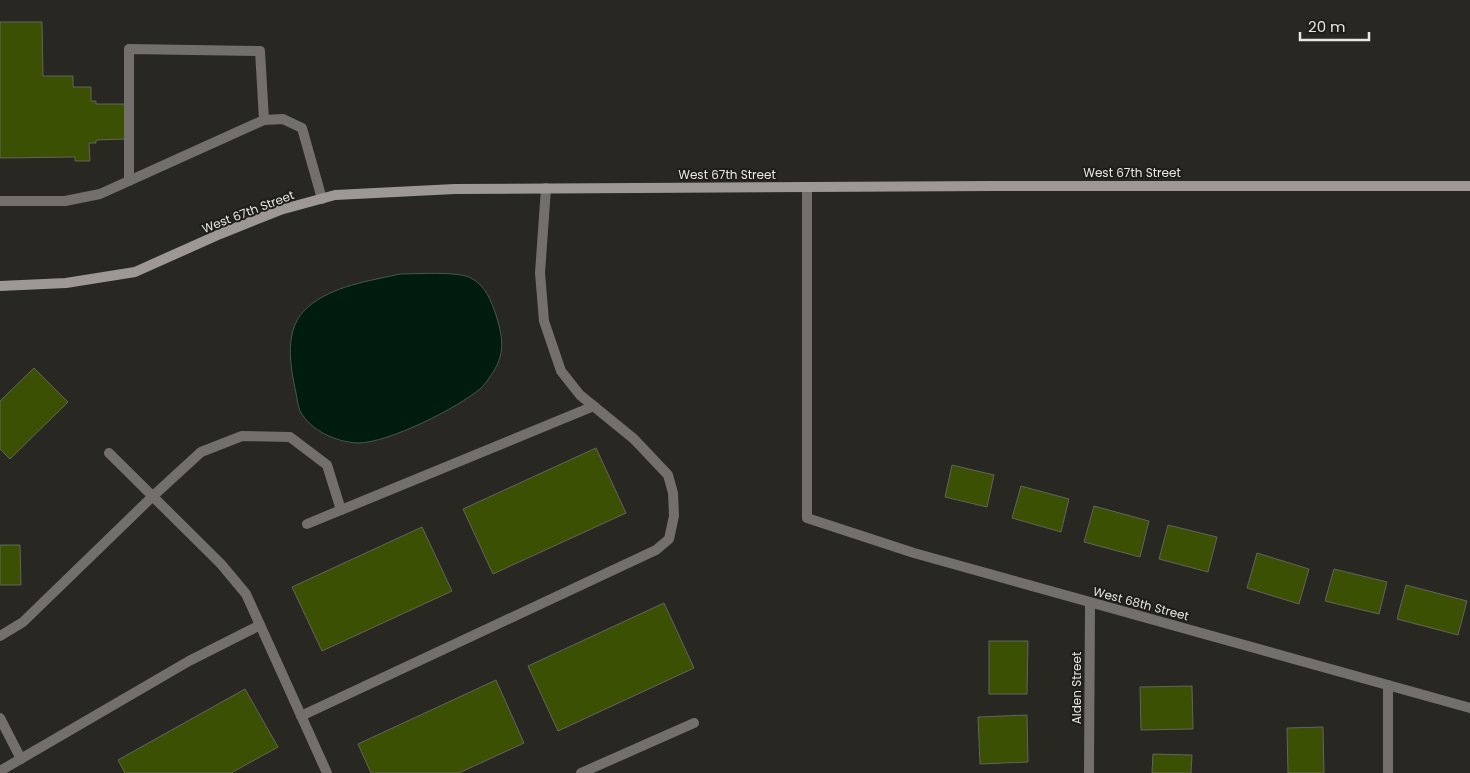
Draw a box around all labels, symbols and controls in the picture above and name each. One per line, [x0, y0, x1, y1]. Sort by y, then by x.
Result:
scale bar [1300, 10, 1369, 42]
text: 20 m [1308, 16, 1346, 37]
street label: West 67th Street [1083, 164, 1181, 181]
street label: West 67th Street [678, 166, 776, 183]
street label: West 67th Street [199, 186, 296, 237]
street label: West 68th Street [1091, 583, 1191, 624]
street label: Alden Street [1068, 652, 1085, 724]

